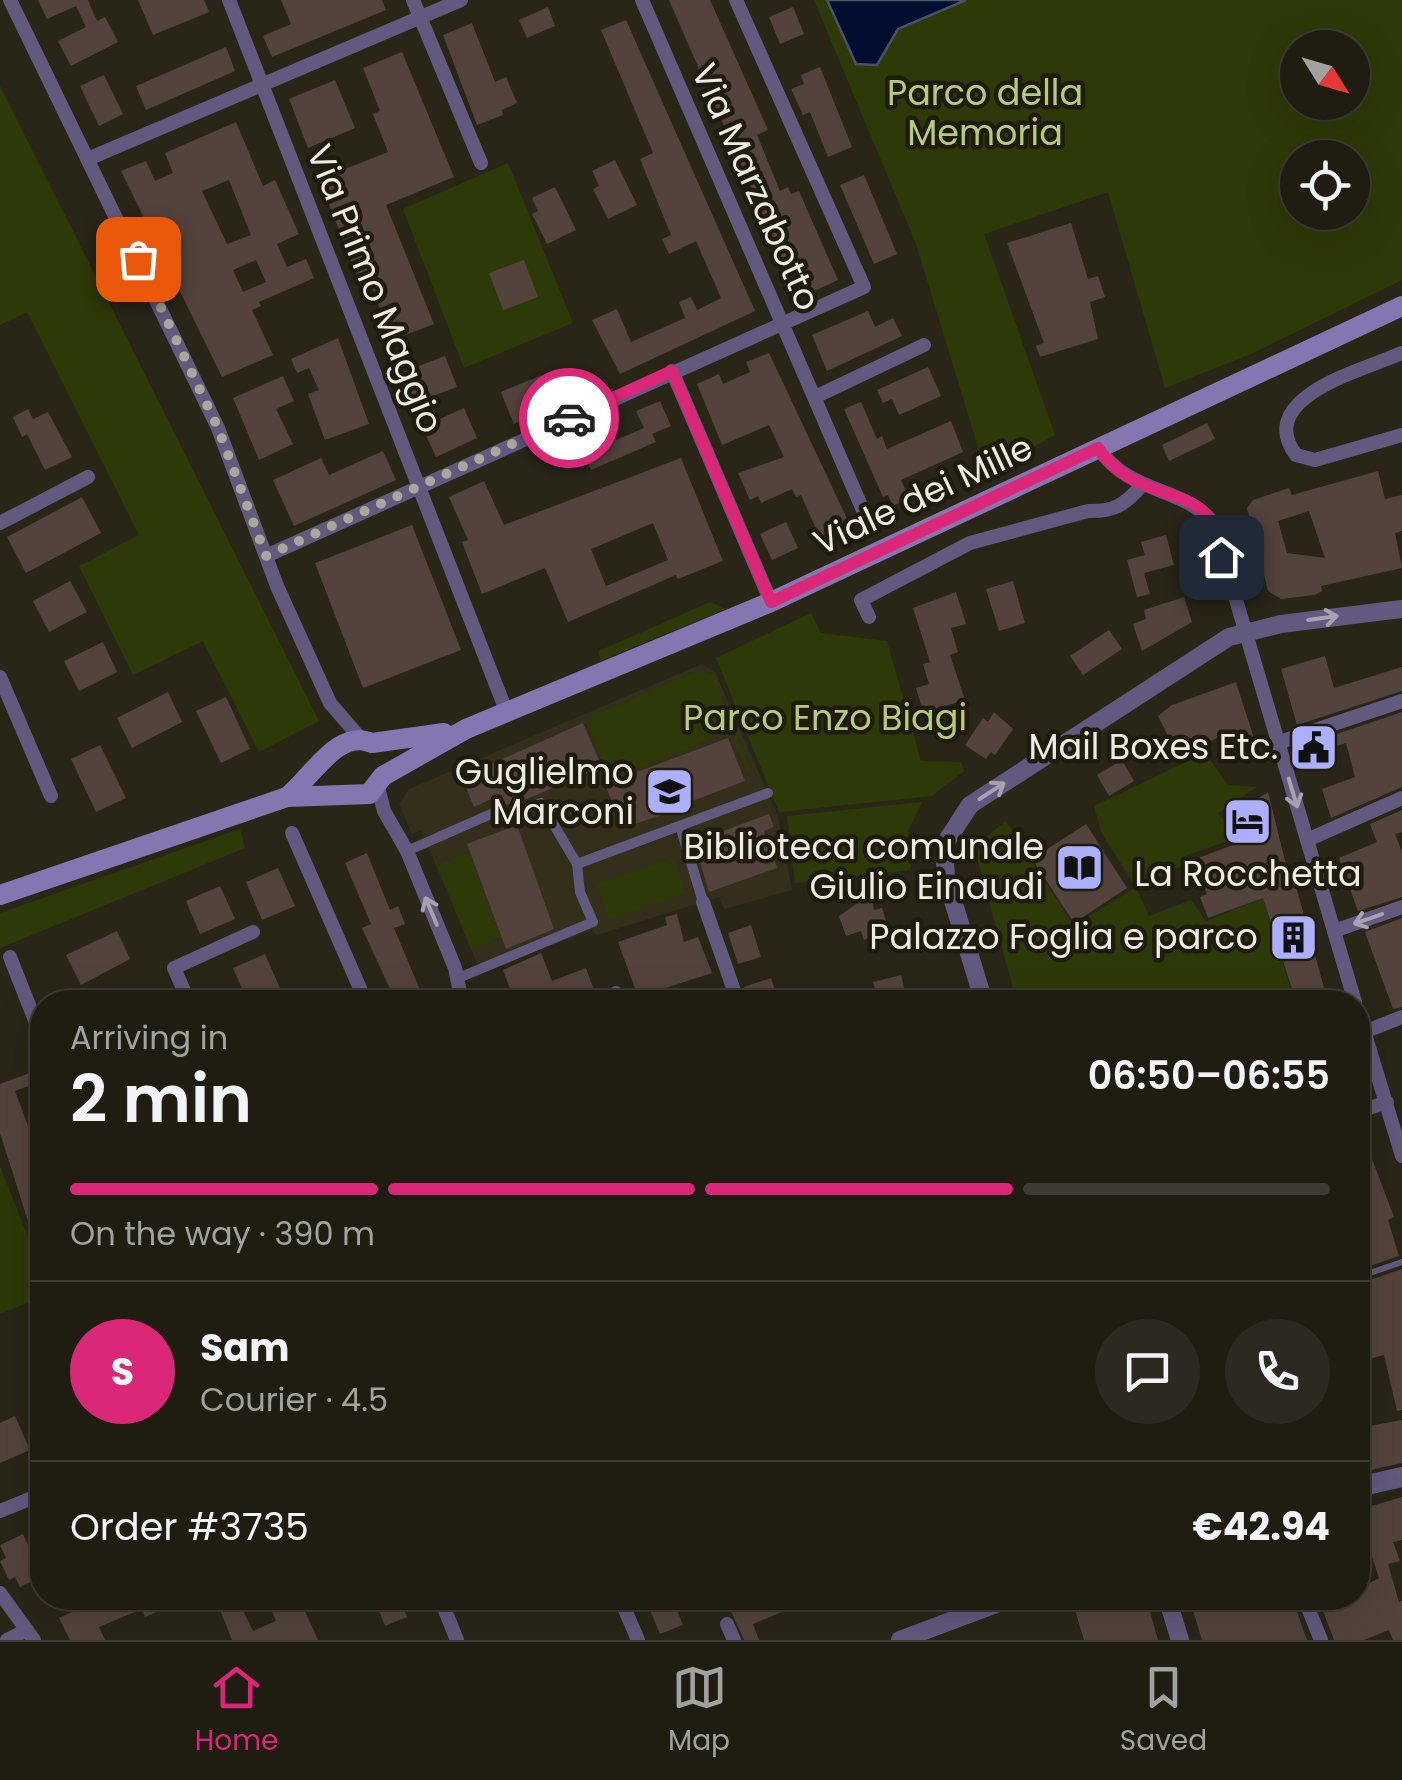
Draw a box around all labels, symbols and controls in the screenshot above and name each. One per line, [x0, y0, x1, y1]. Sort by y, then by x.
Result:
north arrow [1280, 30, 1370, 120]
map controls [1280, 30, 1370, 230]
street label: Via Marzabotto [680, 55, 833, 318]
park label: Parco della Memoria [887, 68, 1083, 157]
street label: Via Primo Maggio [295, 137, 456, 440]
button: locate [1280, 140, 1370, 230]
pin [96, 217, 181, 302]
icon: bag [111, 232, 166, 287]
courier [519, 368, 619, 468]
icon: car [542, 391, 597, 446]
street label: Viale dei Mille [805, 422, 1040, 567]
pin [1179, 515, 1264, 600]
icon: home [1194, 530, 1249, 585]
one-way arrow [1306, 609, 1338, 627]
park label: Parco Enzo Biagi [683, 693, 967, 742]
public building icon: Mail Boxes Etc. [1287, 721, 1339, 773]
place label: Mail Boxes Etc. [1028, 722, 1278, 771]
place label: Guglielmo Marconi [455, 747, 634, 836]
school or university icon: Guglielmo Marconi [643, 766, 695, 818]
one-way arrow [1285, 777, 1303, 808]
one-way arrow [977, 780, 1006, 801]
hotel icon: La Rocchetta [1222, 796, 1274, 848]
place label: Biblioteca comunale Giulio Einaudi [683, 822, 1044, 911]
library icon: Biblioteca comunale Giulio Einaudi [1053, 841, 1105, 893]
place label: La Rocchetta [1134, 849, 1362, 898]
one-way arrow [421, 896, 439, 927]
building icon: Palazzo Foglia e parco [1267, 911, 1319, 963]
place label: Palazzo Foglia e parco [869, 912, 1258, 961]
one-way arrow [1353, 912, 1385, 930]
text: Arriving in [70, 1015, 228, 1060]
text: 06:50–06:55 [1088, 1049, 1330, 1102]
text: 2 min [70, 1054, 252, 1145]
text: On the way · 390 m [70, 1211, 375, 1256]
button: chat [1095, 1319, 1200, 1424]
button: phone [1225, 1319, 1330, 1424]
text: Sam [200, 1321, 289, 1374]
text: S [111, 1345, 134, 1398]
text: Courier · 4.5 [200, 1377, 388, 1422]
text: Order #3735 [70, 1500, 309, 1553]
text: €42.94 [1193, 1500, 1330, 1553]
tab: Home [195, 1660, 278, 1762]
tab: Map [668, 1660, 730, 1762]
tab: Saved [1120, 1660, 1207, 1762]

